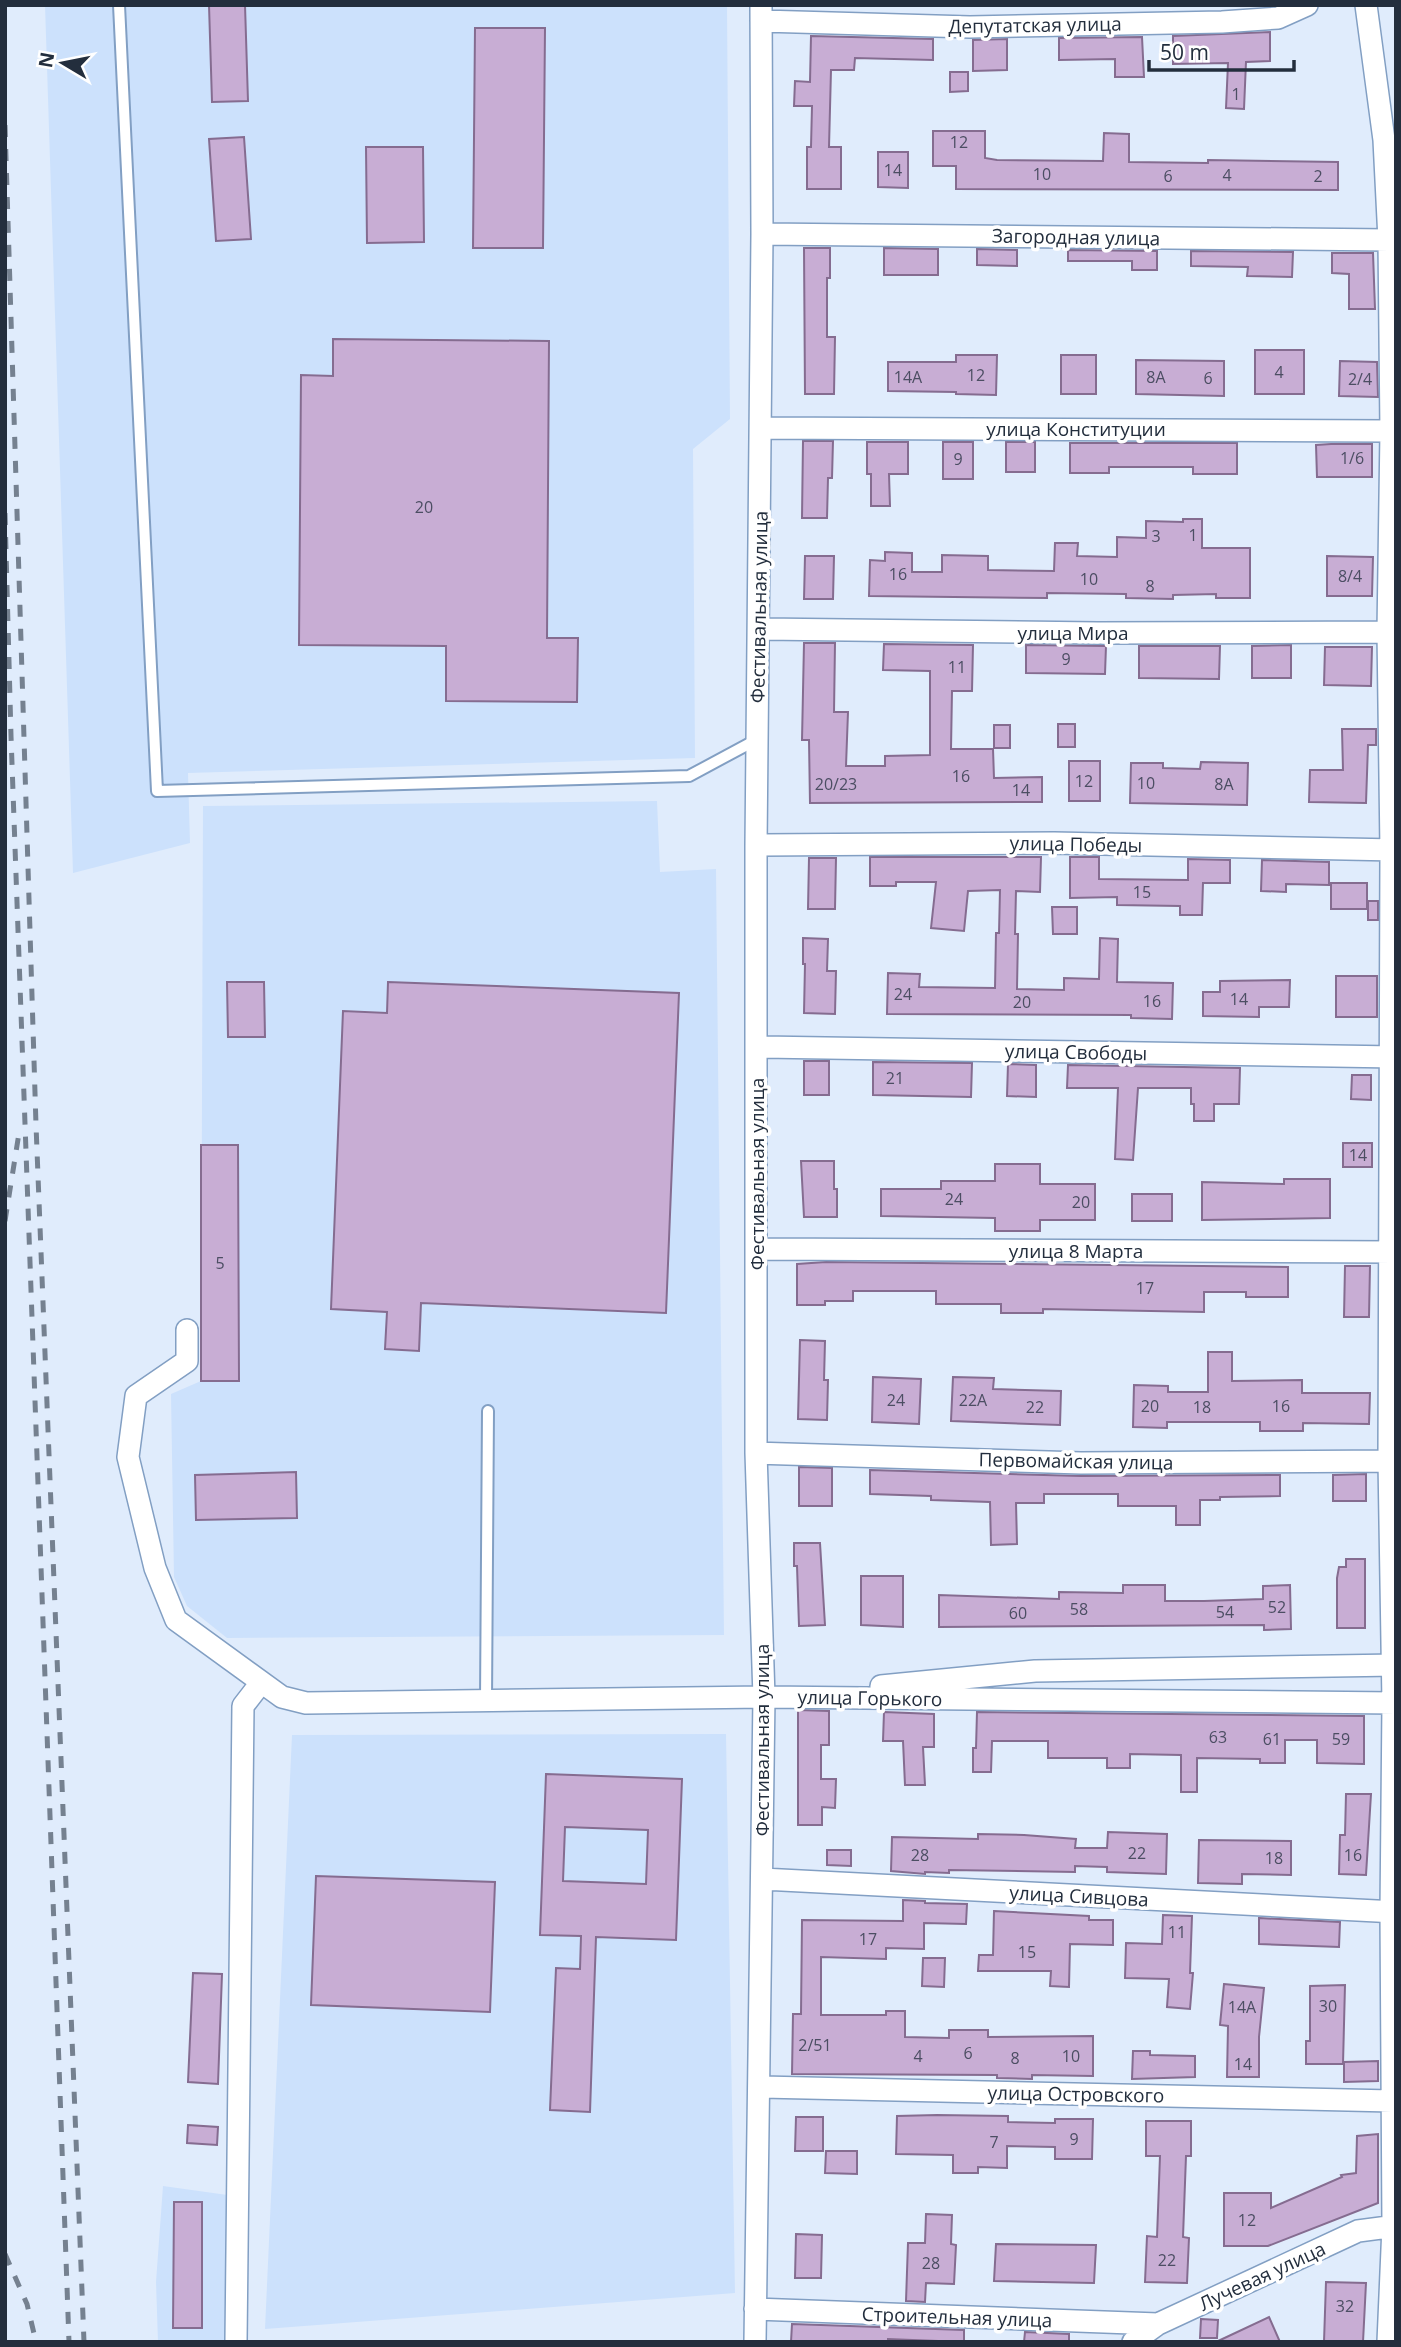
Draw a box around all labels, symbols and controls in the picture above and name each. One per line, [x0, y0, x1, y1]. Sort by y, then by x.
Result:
street label: Депутатская улица [948, 10, 1122, 40]
north arrow [28, 28, 98, 98]
scale bar [1149, 28, 1294, 72]
text: 50 m [1160, 38, 1209, 66]
text: N [32, 50, 60, 70]
house number: 1 [1231, 83, 1241, 105]
house number: 12 [950, 131, 968, 153]
house number: 14 [884, 159, 902, 181]
house number: 10 [1033, 163, 1051, 185]
house number: 4 [1222, 164, 1232, 186]
house number: 6 [1163, 165, 1173, 187]
house number: 2 [1313, 165, 1323, 187]
street label: Загородная улица [992, 223, 1160, 251]
house number: 4 [1274, 361, 1284, 383]
house number: 12 [967, 364, 985, 386]
house number: 14А [894, 366, 923, 388]
house number: 8А [1146, 366, 1167, 388]
house number: 6 [1203, 367, 1213, 389]
house number: 2/4 [1348, 368, 1372, 390]
street label: улица Конституции [986, 416, 1166, 442]
house number: 1/6 [1340, 447, 1364, 469]
house number: 9 [953, 448, 963, 470]
house number: 20 [415, 496, 433, 518]
street label: Фестивальная улица [744, 511, 774, 703]
house number: 1 [1188, 524, 1198, 546]
house number: 3 [1151, 525, 1161, 547]
house number: 16 [889, 563, 907, 585]
house number: 8/4 [1338, 565, 1362, 587]
house number: 10 [1080, 568, 1098, 590]
house number: 8 [1145, 575, 1155, 597]
street label: улица Мира [1017, 620, 1129, 646]
house number: 9 [1061, 648, 1071, 670]
house number: 11 [948, 656, 966, 678]
house number: 16 [952, 765, 970, 787]
house number: 12 [1075, 770, 1093, 792]
house number: 10 [1137, 772, 1155, 794]
house number: 20/23 [815, 773, 857, 795]
house number: 8А [1214, 773, 1235, 795]
house number: 14 [1012, 779, 1030, 801]
street label: улица Победы [1009, 830, 1143, 858]
house number: 15 [1133, 881, 1151, 903]
house number: 24 [894, 983, 912, 1005]
house number: 14 [1230, 988, 1248, 1010]
house number: 16 [1143, 990, 1161, 1012]
house number: 20 [1013, 991, 1031, 1013]
street label: улица Свободы [1005, 1038, 1147, 1066]
house number: 21 [886, 1067, 904, 1089]
street label: Фестивальная улица [744, 1078, 770, 1270]
house number: 14 [1349, 1144, 1367, 1166]
house number: 24 [945, 1188, 963, 1210]
house number: 20 [1072, 1191, 1090, 1213]
street label: улица 8 Марта [1009, 1238, 1143, 1264]
house number: 5 [215, 1252, 225, 1274]
house number: 17 [1136, 1277, 1154, 1299]
house number: 24 [887, 1389, 905, 1411]
house number: 22А [959, 1389, 988, 1411]
house number: 20 [1141, 1395, 1159, 1417]
house number: 16 [1272, 1395, 1290, 1417]
house number: 22 [1026, 1396, 1044, 1418]
house number: 18 [1193, 1396, 1211, 1418]
street label: Первомайская улица [978, 1446, 1174, 1476]
house number: 52 [1268, 1596, 1286, 1618]
house number: 58 [1070, 1598, 1088, 1620]
house number: 54 [1216, 1601, 1234, 1623]
house number: 60 [1009, 1602, 1027, 1624]
street label: Фестивальная улица [749, 1644, 775, 1836]
street label: улица Горького [797, 1684, 943, 1712]
house number: 63 [1209, 1726, 1227, 1748]
house number: 61 [1263, 1728, 1281, 1750]
house number: 59 [1332, 1728, 1350, 1750]
house number: 22 [1128, 1842, 1146, 1864]
house number: 28 [911, 1844, 929, 1866]
house number: 16 [1344, 1844, 1362, 1866]
house number: 18 [1265, 1847, 1283, 1869]
street label: улица Сивцова [1009, 1879, 1149, 1913]
house number: 11 [1168, 1921, 1186, 1943]
house number: 17 [859, 1928, 877, 1950]
house number: 15 [1018, 1941, 1036, 1963]
house number: 30 [1319, 1995, 1337, 2017]
house number: 14А [1228, 1996, 1257, 2018]
house number: 2/51 [798, 2034, 832, 2056]
house number: 6 [963, 2042, 973, 2064]
house number: 4 [913, 2045, 923, 2067]
house number: 10 [1062, 2045, 1080, 2067]
house number: 8 [1010, 2047, 1020, 2069]
house number: 14 [1234, 2053, 1252, 2075]
street label: улица Островского [987, 2079, 1165, 2109]
house number: 9 [1069, 2128, 1079, 2150]
house number: 7 [989, 2131, 999, 2153]
house number: 12 [1238, 2209, 1256, 2231]
street label: Лучевая улица [1194, 2235, 1330, 2317]
house number: 22 [1158, 2249, 1176, 2271]
house number: 28 [922, 2252, 940, 2274]
house number: 32 [1336, 2295, 1354, 2317]
street label: Строительная улица [861, 2301, 1053, 2333]

